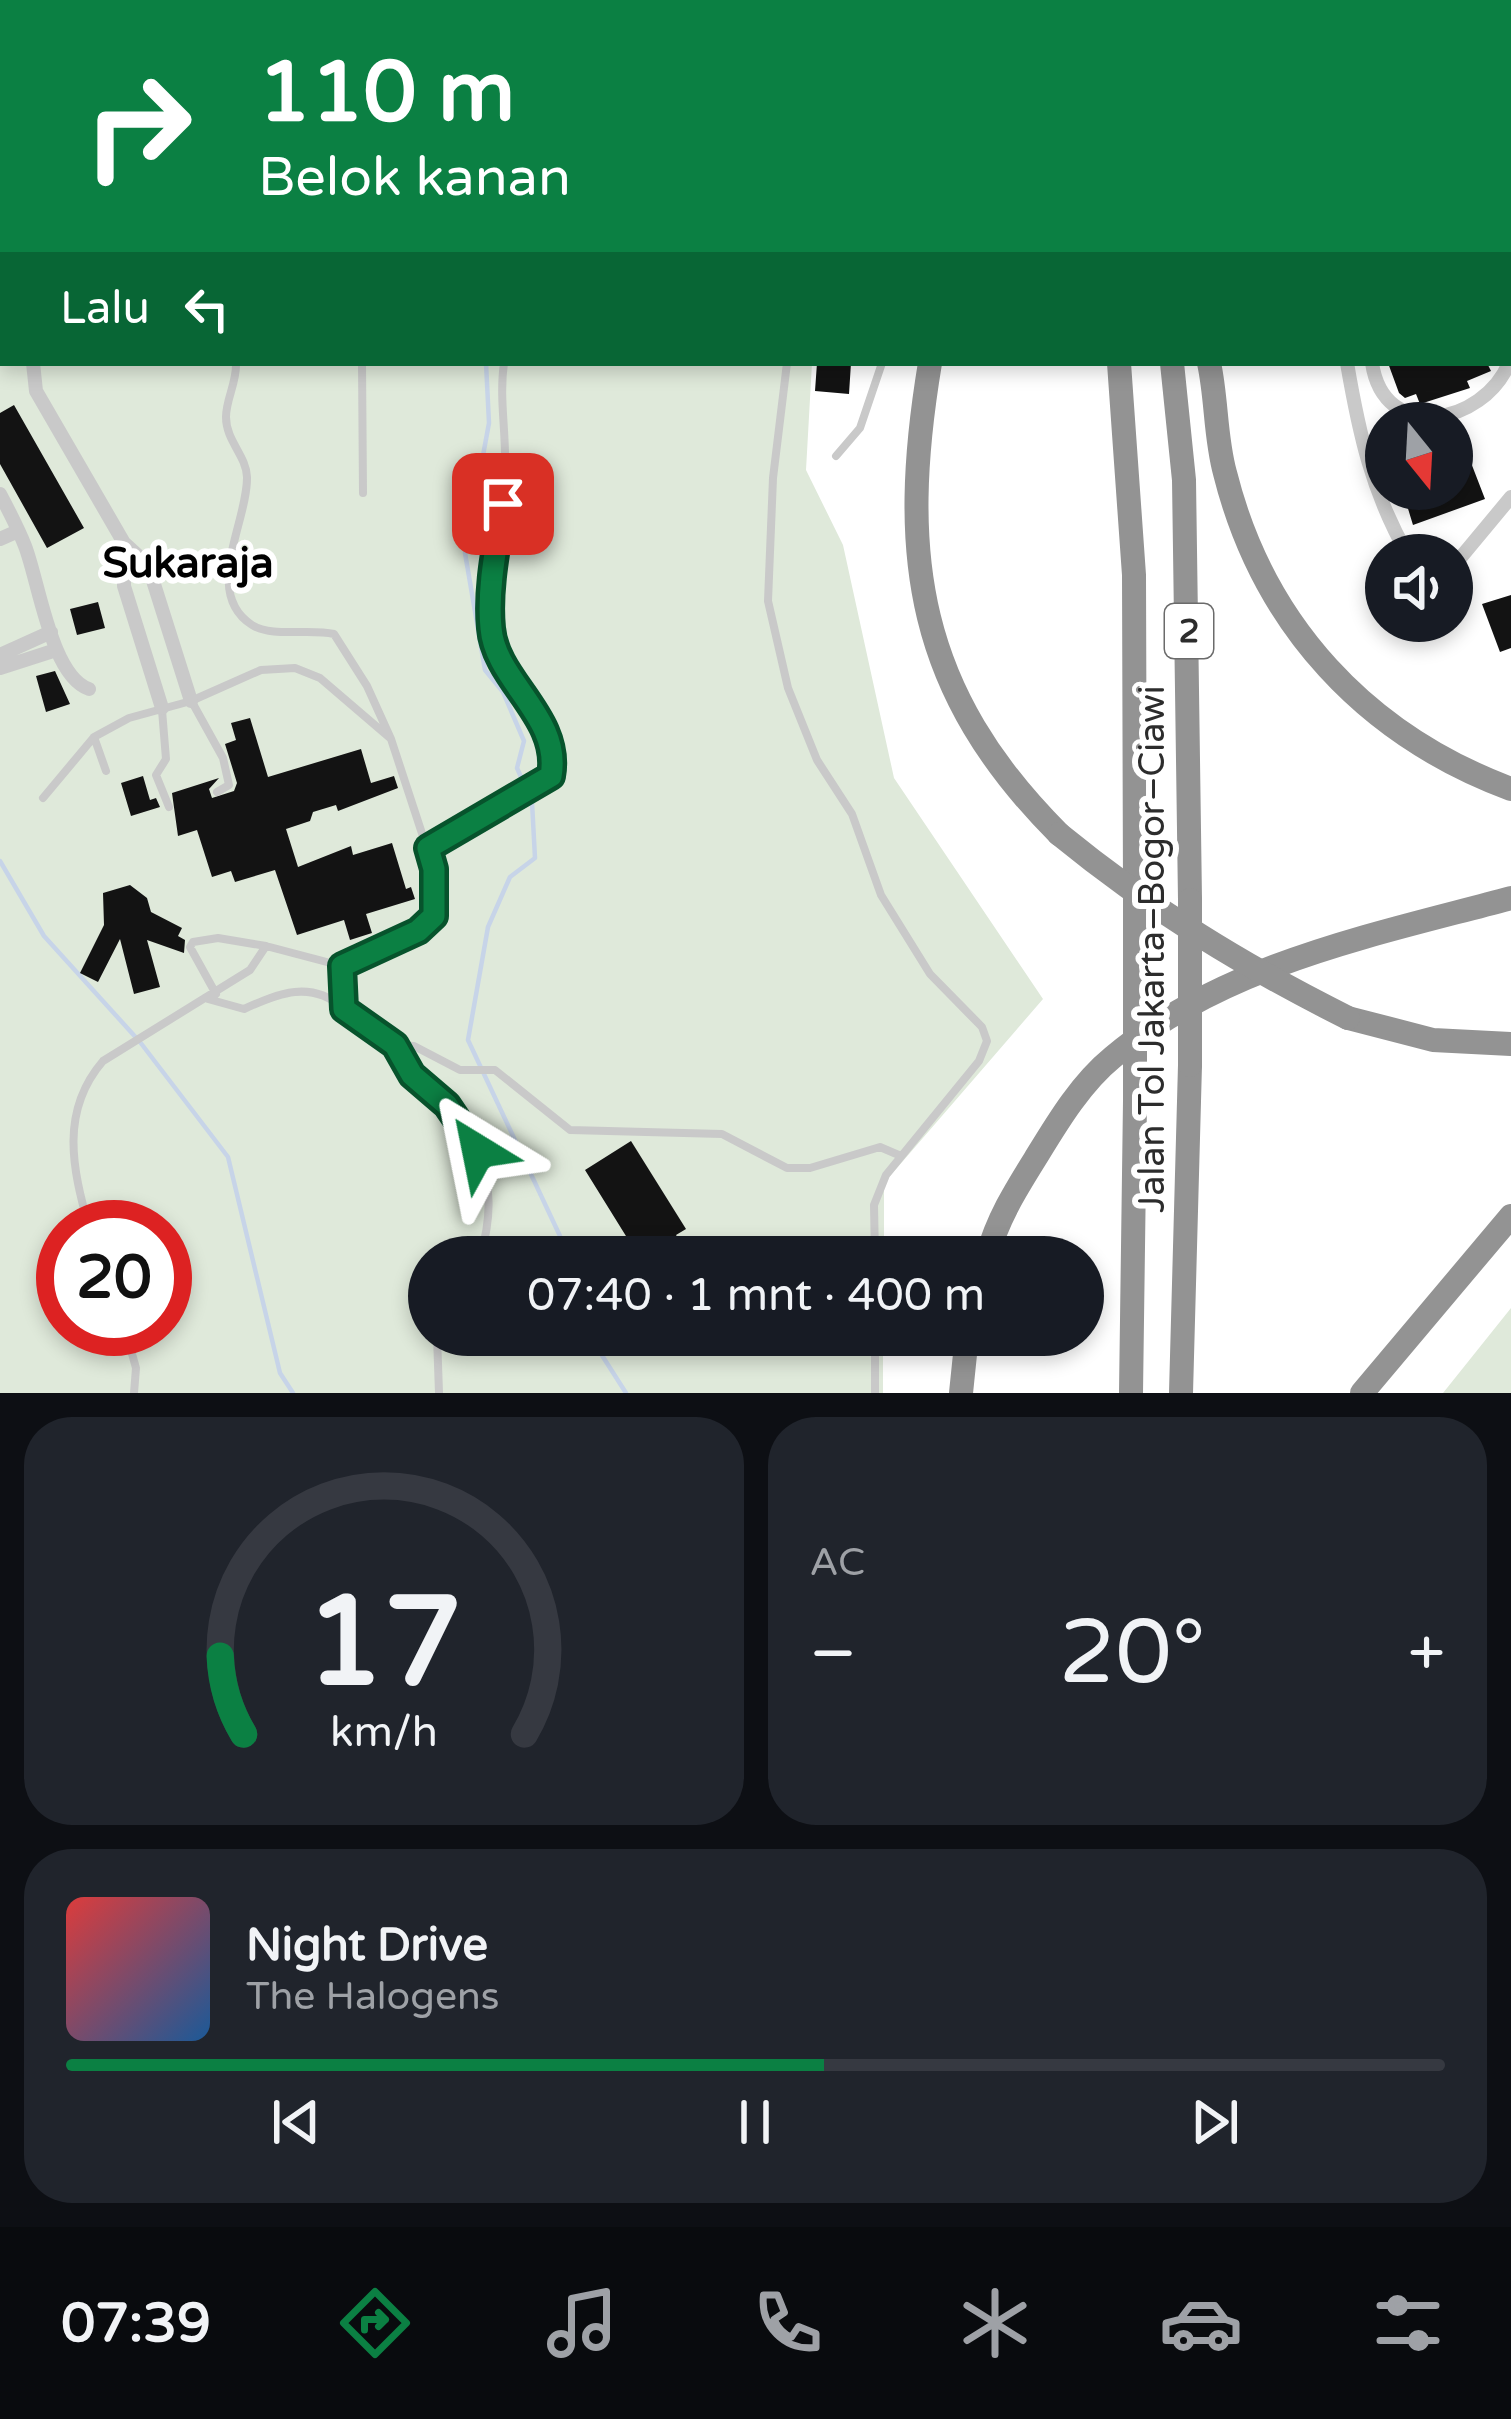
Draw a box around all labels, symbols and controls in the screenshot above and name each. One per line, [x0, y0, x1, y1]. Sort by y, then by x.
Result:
text: 110 m [258, 43, 515, 144]
icon: right [60, 48, 216, 204]
text: Belok kanan [258, 145, 571, 210]
icon: left [174, 276, 240, 342]
text: Lalu [60, 282, 150, 336]
north arrow [1365, 402, 1473, 510]
map controls [1365, 402, 1473, 642]
pin [452, 453, 554, 555]
icon: arrive [470, 471, 536, 537]
button: sound [1365, 534, 1473, 642]
district label: Sukaraja [102, 538, 274, 589]
road number: 2 [1165, 604, 1213, 658]
street label: Jalan Tol Jakarta–Bogor–Ciawi [1131, 685, 1174, 1213]
position arrow [415, 1088, 541, 1214]
speed limit sign: 20 [36, 1200, 192, 1356]
text: 07:40 · 1 mnt · 400 m [527, 1269, 985, 1323]
text: AC [810, 1539, 865, 1586]
text: 17 [305, 1568, 462, 1719]
text: 20° [1059, 1599, 1206, 1708]
text: − [810, 1614, 857, 1694]
text: + [1408, 1614, 1445, 1694]
text: km/h [330, 1707, 438, 1758]
text: Night Drive [246, 1919, 488, 1973]
text: The Halogens [246, 1973, 499, 2020]
icon: previous [263, 2089, 329, 2155]
icon: pause [722, 2089, 788, 2155]
icon: next [1182, 2089, 1248, 2155]
icon: directions [333, 2281, 417, 2365]
icon: music [540, 2281, 624, 2365]
icon: phone [746, 2281, 830, 2365]
icon: climate [953, 2281, 1037, 2365]
icon: car [1159, 2281, 1243, 2365]
icon: filters [1366, 2281, 1450, 2365]
text: 07:39 [61, 2291, 211, 2356]

